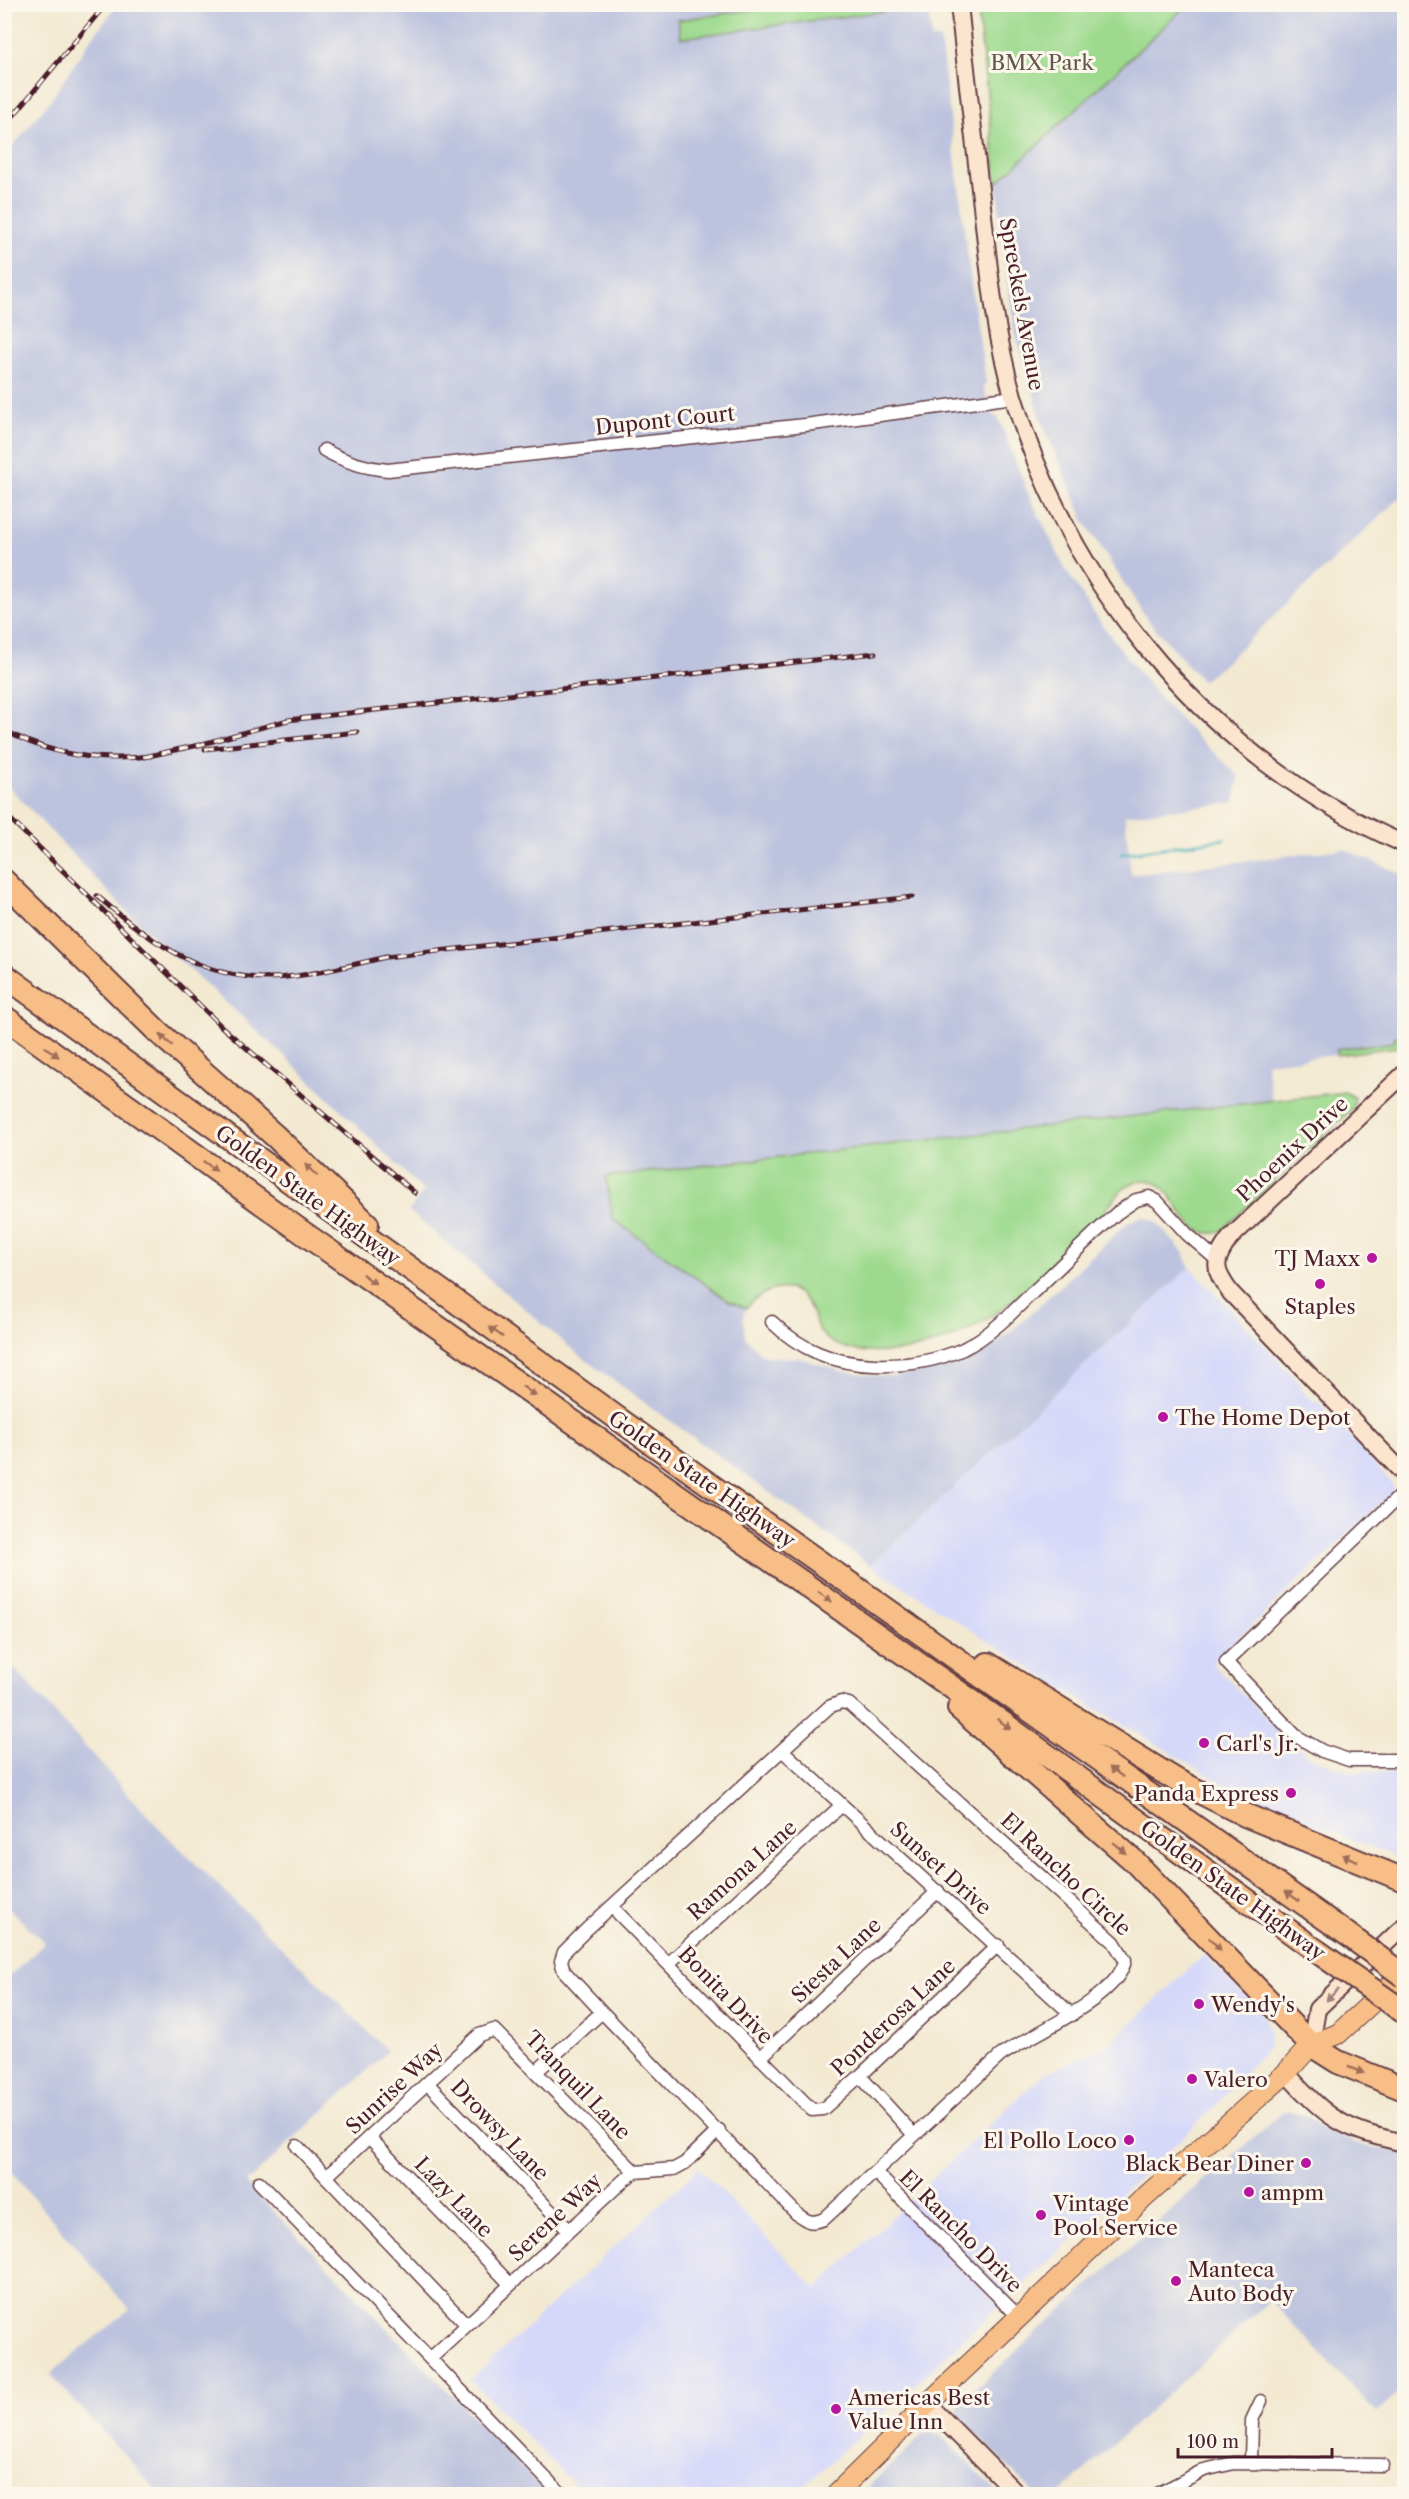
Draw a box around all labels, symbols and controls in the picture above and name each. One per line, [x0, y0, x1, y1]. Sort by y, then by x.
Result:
park label: BMX Park [990, 50, 1094, 75]
street label: Spreckels Avenue [995, 216, 1049, 392]
street label: Dupont Court [594, 400, 737, 440]
one-way arrow [159, 1034, 174, 1047]
one-way arrow [44, 1045, 59, 1057]
street label: Phoenix Drive [1231, 1091, 1353, 1207]
street label: Golden State Highway [211, 1120, 405, 1271]
one-way arrow [203, 1159, 218, 1171]
one-way arrow [304, 1164, 319, 1177]
place label: TJ Maxx [1274, 1246, 1361, 1271]
marker: TJ Maxx [1365, 1251, 1379, 1265]
one-way arrow [361, 1273, 377, 1284]
marker: Staples [1313, 1277, 1327, 1291]
place label: Staples [1284, 1294, 1356, 1319]
one-way arrow [489, 1326, 505, 1338]
one-way arrow [520, 1385, 536, 1397]
street label: Golden State Highway [604, 1405, 800, 1553]
place label: The Home Depot [1175, 1405, 1351, 1430]
marker: The Home Depot [1156, 1410, 1170, 1424]
one-way arrow [816, 1591, 832, 1603]
one-way arrow [995, 1718, 1011, 1730]
place label: Carl's Jr. [1216, 1731, 1299, 1756]
marker: Carl's Jr. [1197, 1736, 1211, 1750]
one-way arrow [1108, 1766, 1124, 1778]
place label: Panda Express [1134, 1781, 1279, 1806]
marker: Panda Express [1284, 1786, 1298, 1800]
street label: El Rancho Circle [996, 1807, 1136, 1941]
street label: Ramona Lane [682, 1814, 802, 1926]
street label: Golden State Highway [1136, 1815, 1330, 1966]
street label: Sunset Drive [885, 1816, 997, 1920]
one-way arrow [1112, 1841, 1127, 1854]
one-way arrow [1341, 1853, 1359, 1863]
one-way arrow [1285, 1890, 1301, 1902]
street label: Siesta Lane [786, 1912, 886, 2008]
one-way arrow [1208, 1936, 1222, 1951]
street label: Bonita Drive [673, 1941, 779, 2049]
street label: Ponderosa Lane [826, 1953, 960, 2081]
one-way arrow [1324, 1988, 1339, 2002]
place label: Wendy's [1210, 1992, 1295, 2017]
marker: Wendy's [1192, 1997, 1206, 2011]
street label: Tranquil Lane [520, 2026, 636, 2144]
street label: Sunrise Way [341, 2037, 448, 2139]
one-way arrow [1347, 2065, 1365, 2075]
place label: Valero [1203, 2067, 1268, 2092]
marker: Valero [1185, 2072, 1199, 2086]
street label: Drowsy Lane [446, 2074, 554, 2186]
place label: El Pollo Loco [983, 2128, 1117, 2153]
marker: El Pollo Loco [1122, 2133, 1136, 2147]
place label: Black Bear Diner [1125, 2151, 1294, 2176]
street label: Lazy Lane [410, 2152, 498, 2242]
marker: Black Bear Diner [1299, 2156, 1313, 2170]
street label: El Rancho Drive [894, 2164, 1028, 2298]
street label: Serene Way [503, 2168, 607, 2266]
place label: ampm [1261, 2180, 1325, 2205]
marker: ampm [1242, 2185, 1256, 2199]
place label: Vintage Pool Service [1052, 2191, 1178, 2240]
marker: Vintage Pool Service [1034, 2208, 1048, 2222]
place label: Manteca Auto Body [1187, 2257, 1294, 2306]
marker: Manteca Auto Body [1169, 2274, 1183, 2288]
place label: Americas Best Value Inn [847, 2385, 990, 2434]
marker: Americas Best Value Inn [829, 2402, 843, 2416]
scale bar [1178, 2421, 1332, 2459]
text: 100 m [1187, 2431, 1239, 2453]

